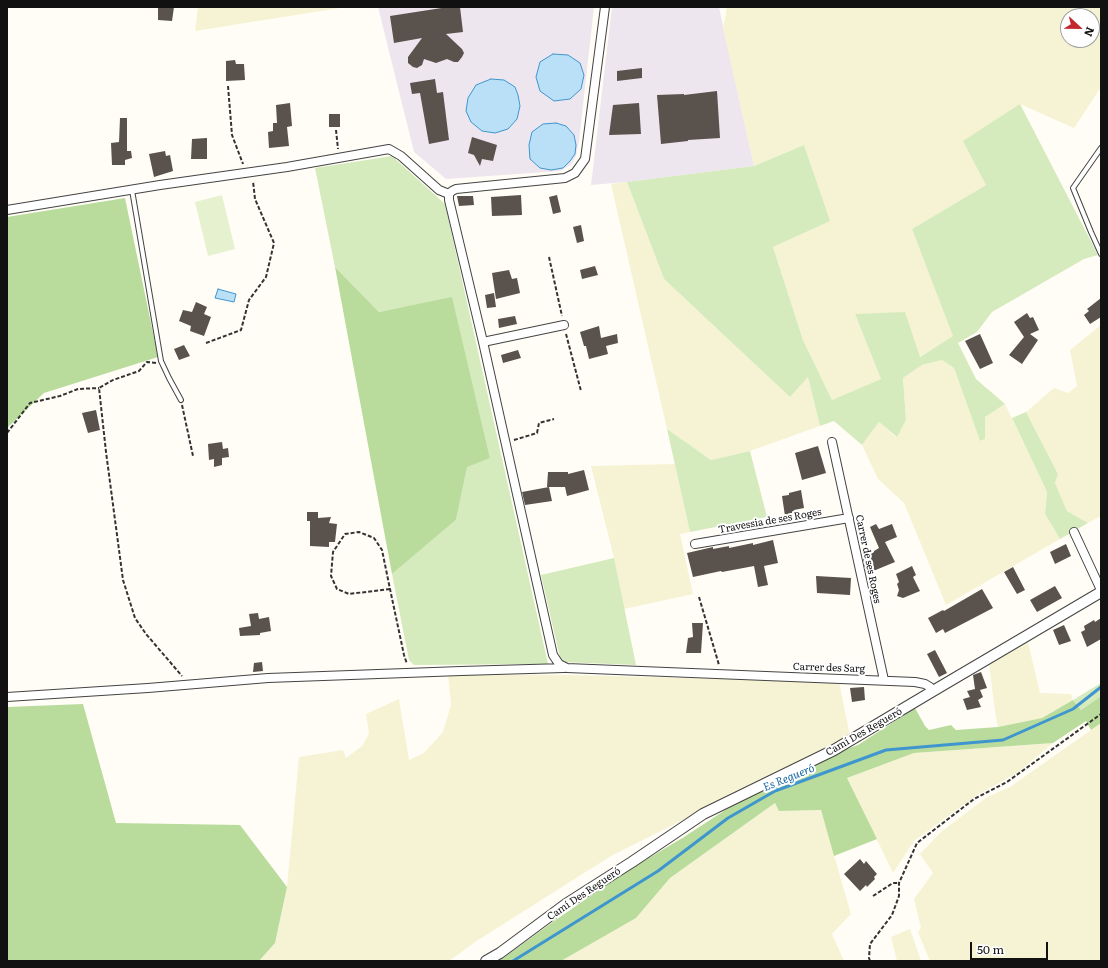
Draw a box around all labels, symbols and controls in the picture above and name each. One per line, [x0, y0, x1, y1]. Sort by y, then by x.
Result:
north arrow [1060, 8, 1100, 48]
text: N [1081, 25, 1099, 39]
street label: Travessia de ses Roges [718, 506, 822, 536]
street label: Carrer de ses Roges [853, 514, 883, 604]
street label: Carrer des Sarg [793, 661, 865, 675]
street label: Camí Des Regueró [824, 705, 904, 759]
water label: Es Regueró [761, 762, 817, 794]
street label: Camí Des Regueró [545, 865, 623, 923]
scale bar [972, 934, 1050, 960]
text: 50 m [977, 940, 1004, 958]

